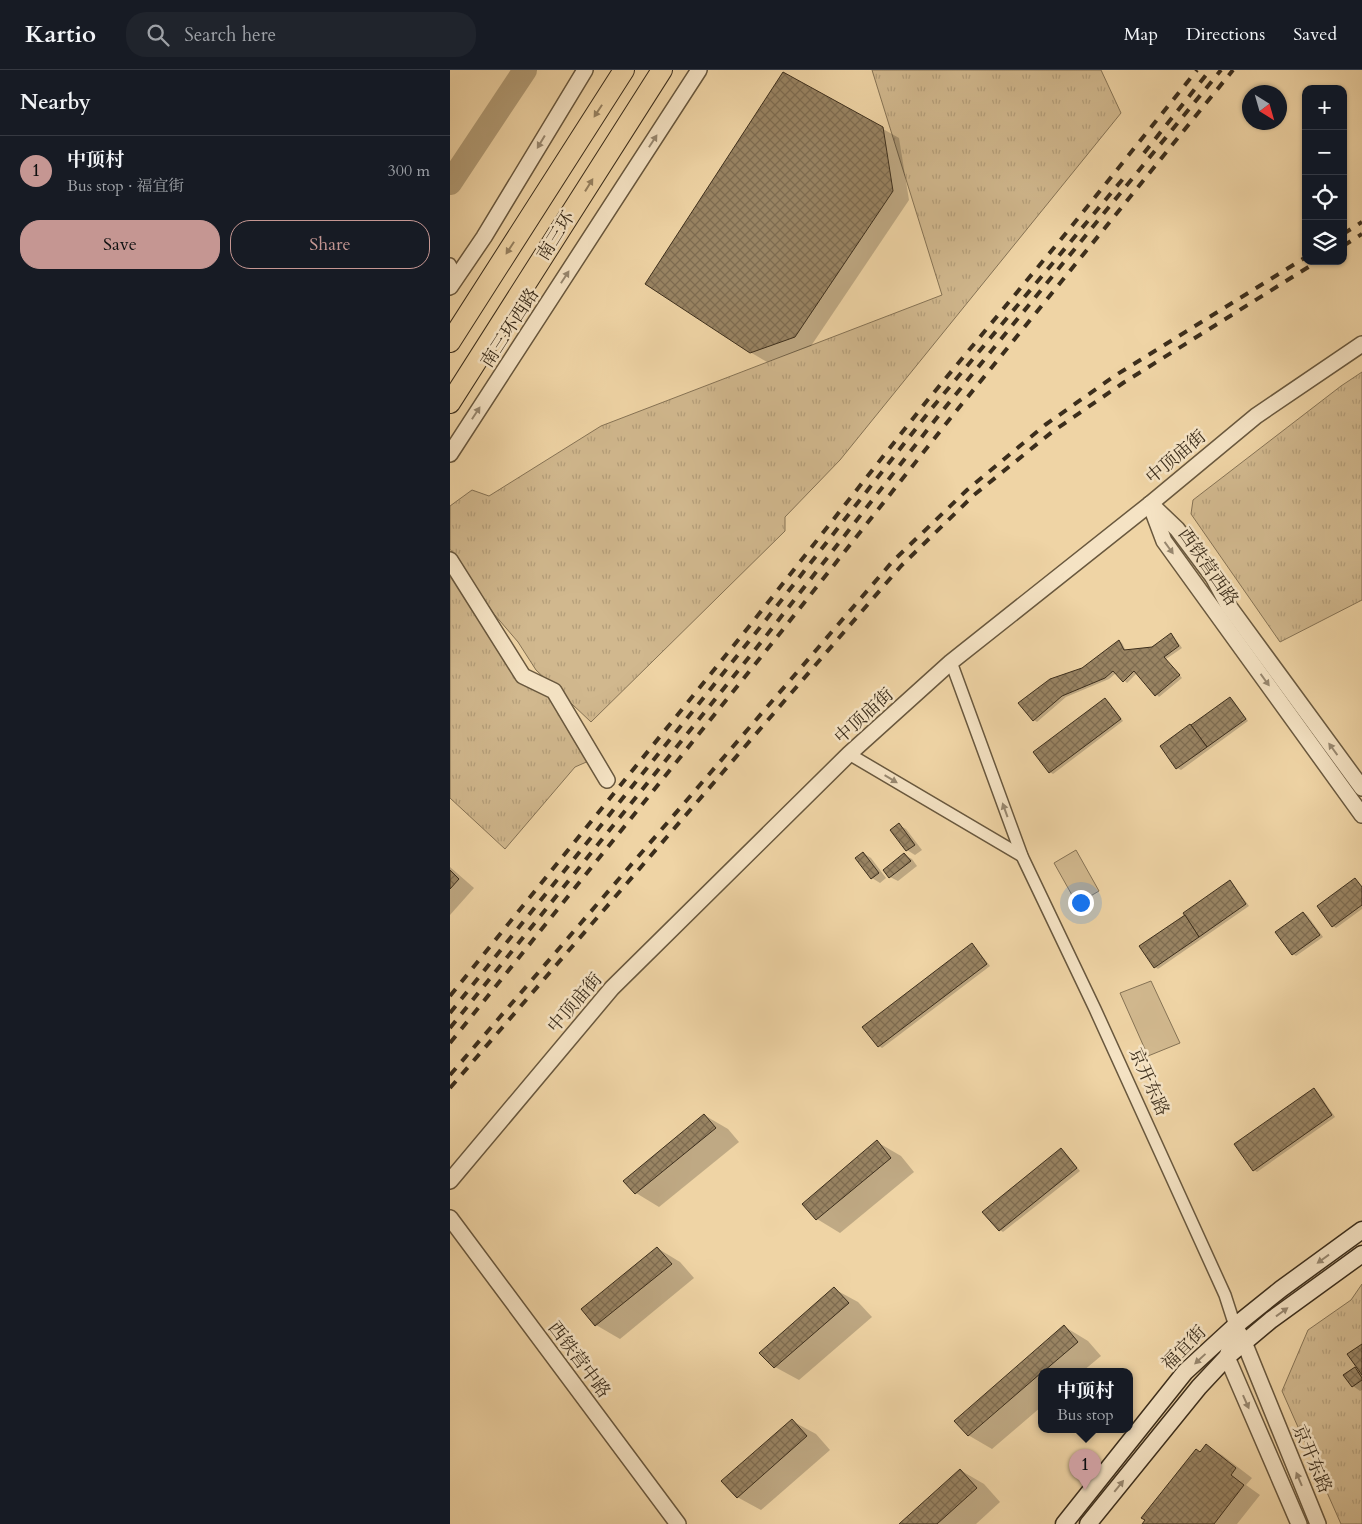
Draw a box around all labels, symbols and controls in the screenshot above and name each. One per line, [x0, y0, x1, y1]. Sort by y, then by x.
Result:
search box [126, 12, 476, 57]
text: Kartio [25, 18, 96, 51]
icon: search [144, 21, 172, 49]
text: Search here [184, 22, 276, 48]
text: Map [1124, 22, 1158, 47]
text: Directions [1186, 22, 1265, 47]
text: Saved [1293, 22, 1337, 47]
north arrow [1242, 85, 1287, 130]
map controls [1302, 85, 1347, 265]
button: + [1302, 85, 1347, 130]
text: Nearby [20, 88, 91, 117]
one-way arrow [593, 104, 602, 118]
button: − [1302, 130, 1347, 175]
one-way arrow [648, 134, 658, 147]
one-way arrow [537, 135, 546, 148]
text: 中顶村 [67, 147, 124, 173]
text: 1 [32, 160, 40, 182]
text: 300 m [388, 160, 430, 182]
text: Bus stop · 福宜街 [67, 175, 185, 197]
button: locate [1302, 175, 1347, 220]
one-way arrow [584, 178, 593, 191]
street label: 南三环 [531, 206, 581, 266]
button: Save [20, 220, 220, 269]
button: Share [230, 220, 430, 269]
button: layers [1302, 220, 1347, 265]
one-way arrow [505, 241, 515, 255]
one-way arrow [560, 270, 569, 284]
street label: 南三环西路 [475, 283, 545, 373]
one-way arrow [472, 407, 481, 420]
street label: 中顶庙街 [1140, 424, 1212, 490]
street label: 西铁营西路 [1172, 523, 1244, 611]
one-way arrow [1164, 541, 1174, 555]
one-way arrow [1260, 673, 1270, 687]
street label: 中顶庙街 [829, 683, 899, 749]
one-way arrow [1328, 742, 1338, 756]
one-way arrow [885, 775, 898, 784]
one-way arrow [1001, 803, 1008, 818]
your location [1068, 890, 1094, 916]
street label: 中顶庙街 [542, 968, 608, 1038]
street label: 京开东路 [1123, 1044, 1175, 1120]
one-way arrow [1316, 1254, 1330, 1264]
one-way arrow [1275, 1307, 1289, 1317]
street label: 西铁营中路 [542, 1317, 616, 1403]
street label: 福宜街 [1156, 1320, 1212, 1376]
one-way arrow [1194, 1353, 1206, 1365]
popup [1038, 1368, 1133, 1433]
text: 中顶村 [1057, 1378, 1114, 1404]
one-way arrow [1242, 1395, 1250, 1409]
text: Bus stop [1057, 1404, 1114, 1426]
street label: 京开东路 [1286, 1421, 1338, 1497]
pin: 1 [1069, 1449, 1101, 1490]
one-way arrow [1295, 1472, 1303, 1486]
one-way arrow [1114, 1480, 1125, 1493]

